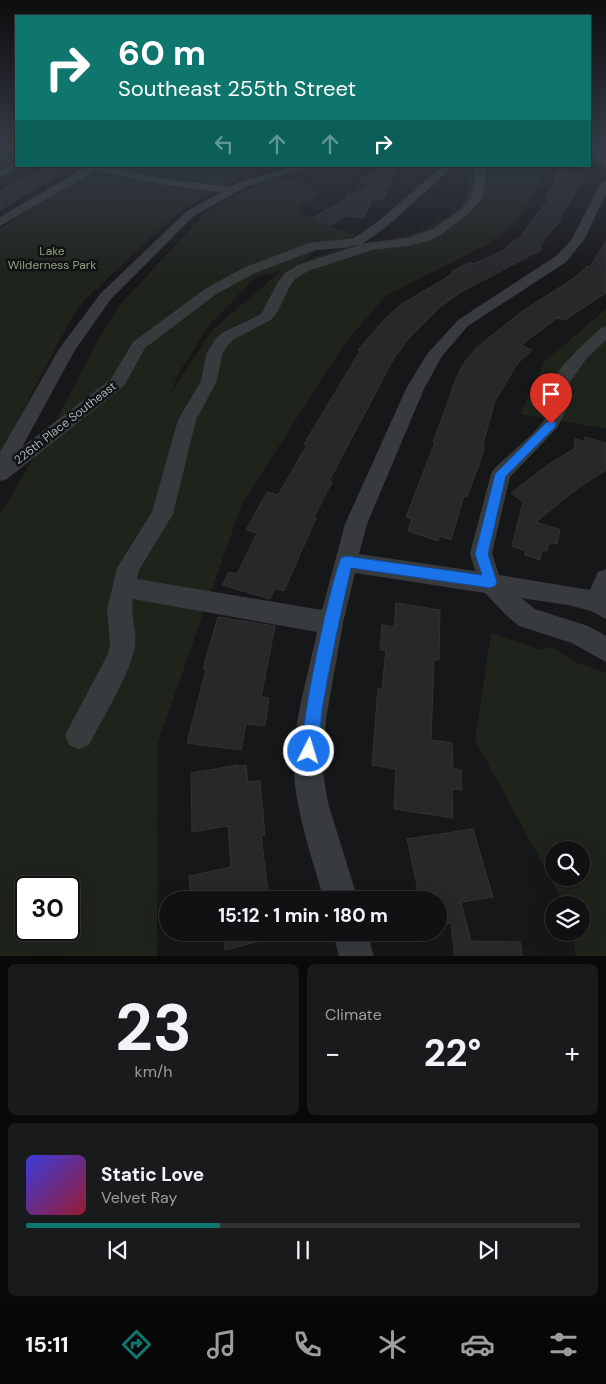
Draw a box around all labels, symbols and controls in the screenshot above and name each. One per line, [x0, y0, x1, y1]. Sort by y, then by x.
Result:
text: 60 m [118, 30, 206, 76]
icon: right [35, 35, 100, 100]
text: Southeast 255th Street [118, 74, 356, 103]
icon: left [210, 130, 238, 158]
icon: ahead [263, 130, 291, 158]
icon: ahead [316, 130, 344, 158]
icon: right [369, 130, 397, 158]
park label: Lake Wilderness Park [8, 243, 96, 273]
pin [530, 373, 572, 424]
street label: 226th Place Southeast [11, 378, 120, 468]
icon: arrive [537, 380, 565, 408]
position arrow [282, 724, 334, 776]
map controls [545, 841, 590, 941]
button: search [545, 841, 590, 886]
speed limit sign: 30 [15, 876, 80, 941]
button: layers [545, 896, 590, 941]
text: 15:12 · 1 min · 180 m [218, 903, 388, 928]
text: 23 [115, 986, 192, 1070]
text: Climate [325, 1004, 382, 1025]
text: 22° [424, 1028, 481, 1078]
text: − [325, 1035, 340, 1072]
text: + [565, 1035, 580, 1072]
text: km/h [135, 1061, 172, 1082]
text: Static Love [101, 1162, 204, 1187]
text: Velvet Ray [101, 1187, 177, 1208]
icon: previous [104, 1236, 132, 1264]
icon: pause [289, 1236, 317, 1264]
icon: next [474, 1236, 502, 1264]
icon: directions [119, 1327, 154, 1362]
icon: music [204, 1327, 239, 1362]
icon: phone [290, 1327, 325, 1362]
icon: climate [375, 1327, 410, 1362]
icon: car [460, 1327, 495, 1362]
icon: filters [546, 1327, 581, 1362]
text: 15:11 [25, 1330, 68, 1359]

